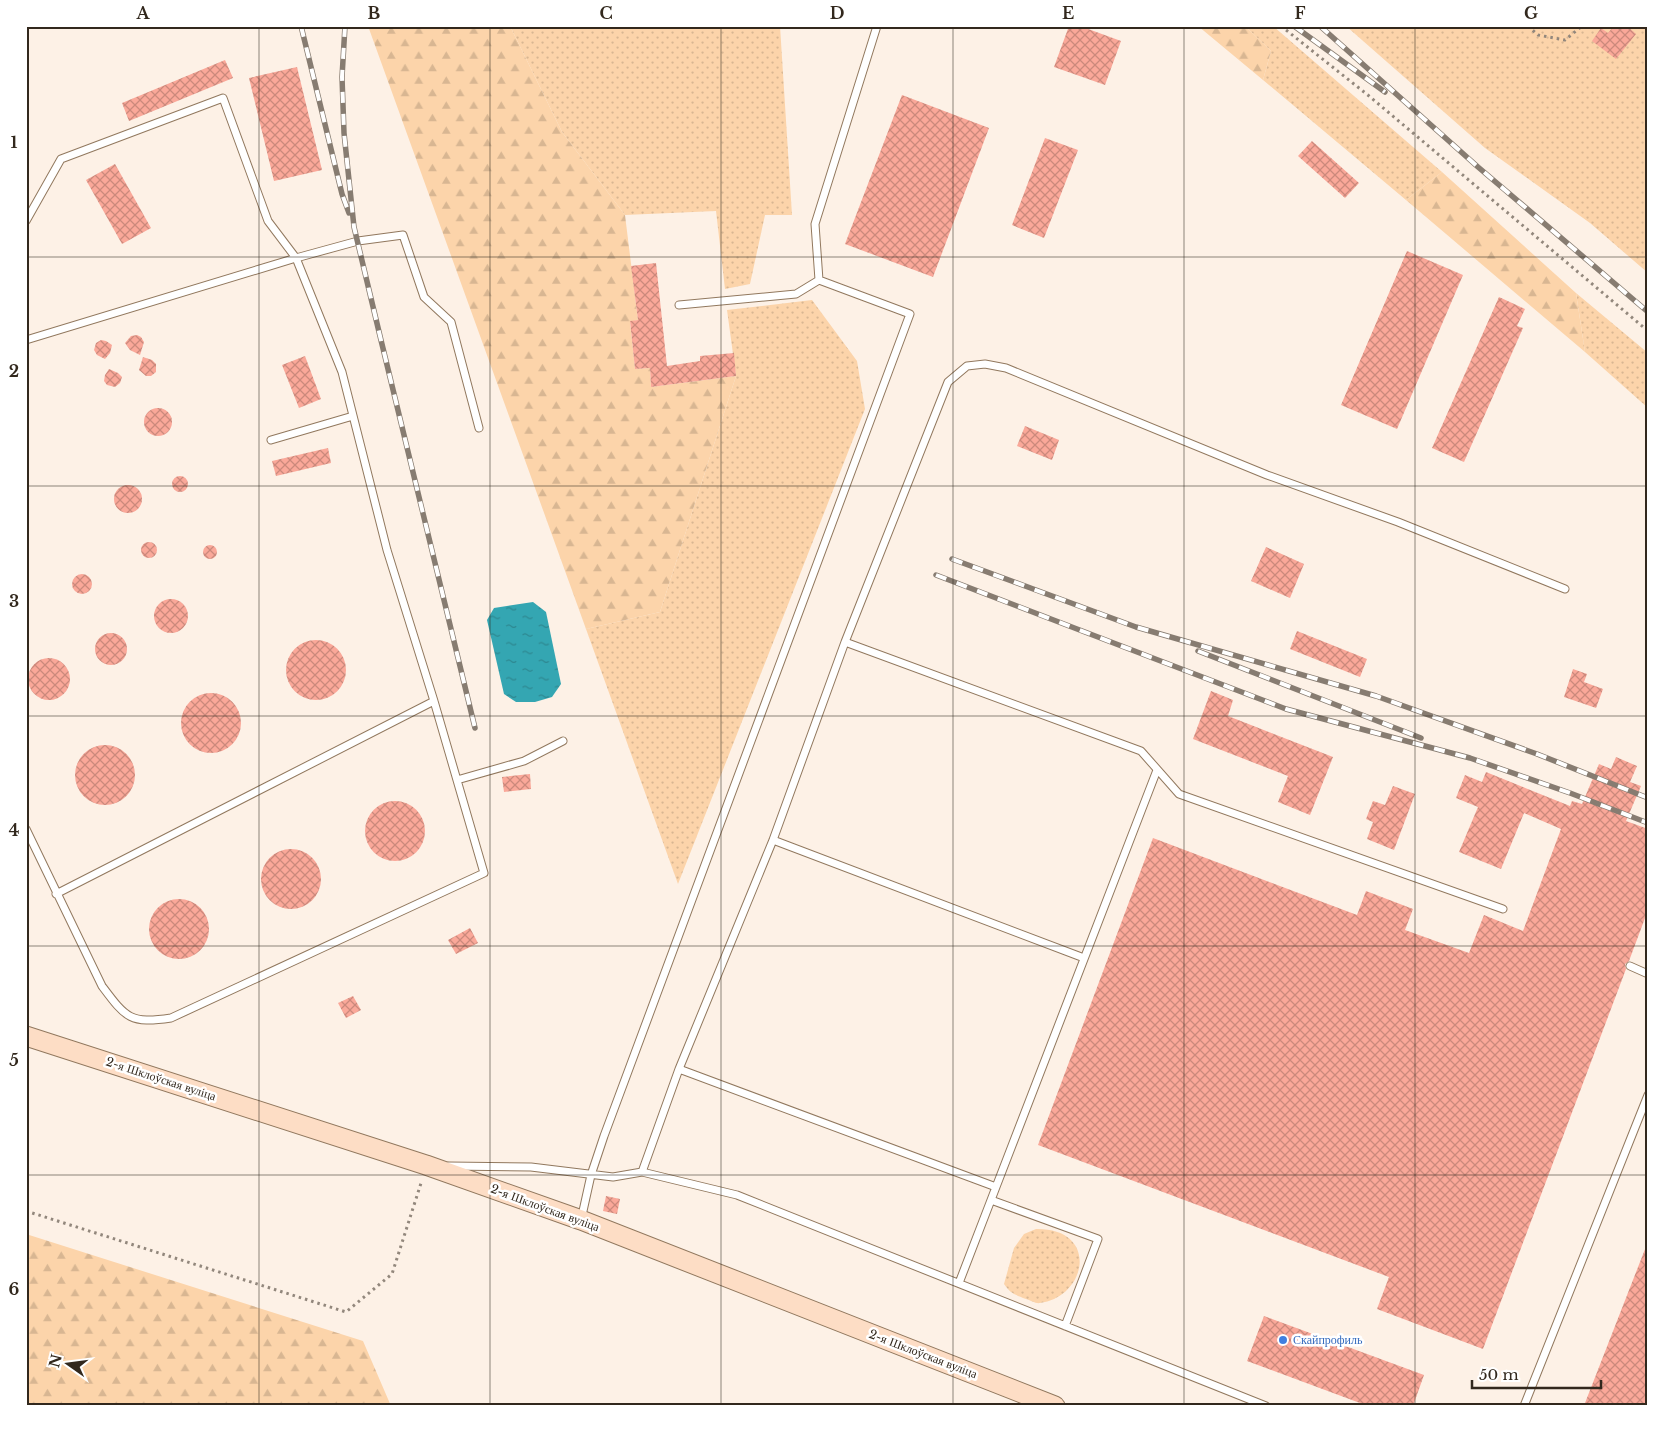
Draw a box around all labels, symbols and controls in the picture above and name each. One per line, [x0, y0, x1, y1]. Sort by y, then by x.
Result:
text: A [136, 3, 151, 23]
text: B [368, 3, 381, 23]
text: C [599, 3, 613, 23]
text: D [830, 3, 844, 23]
text: E [1062, 3, 1074, 23]
text: F [1294, 3, 1306, 23]
text: G [1524, 3, 1538, 23]
text: 1 [11, 132, 18, 152]
text: 2 [9, 361, 19, 381]
text: 3 [9, 591, 19, 611]
text: 4 [9, 820, 19, 840]
text: 5 [9, 1050, 19, 1070]
street label: 2-я Шклоўская вуліца [104, 1054, 219, 1104]
street label: 2-я Шклоўская вуліца [489, 1181, 602, 1234]
text: 6 [9, 1279, 20, 1299]
street label: 2-я Шклоўская вуліца [867, 1326, 980, 1381]
place label: Скайпрофиль [1293, 1332, 1363, 1347]
marker: Скайпрофиль [1277, 1334, 1289, 1346]
north arrow [42, 1340, 92, 1390]
text: N [45, 1352, 66, 1369]
scale bar [1472, 1357, 1600, 1389]
text: 50 m [1479, 1365, 1519, 1384]

